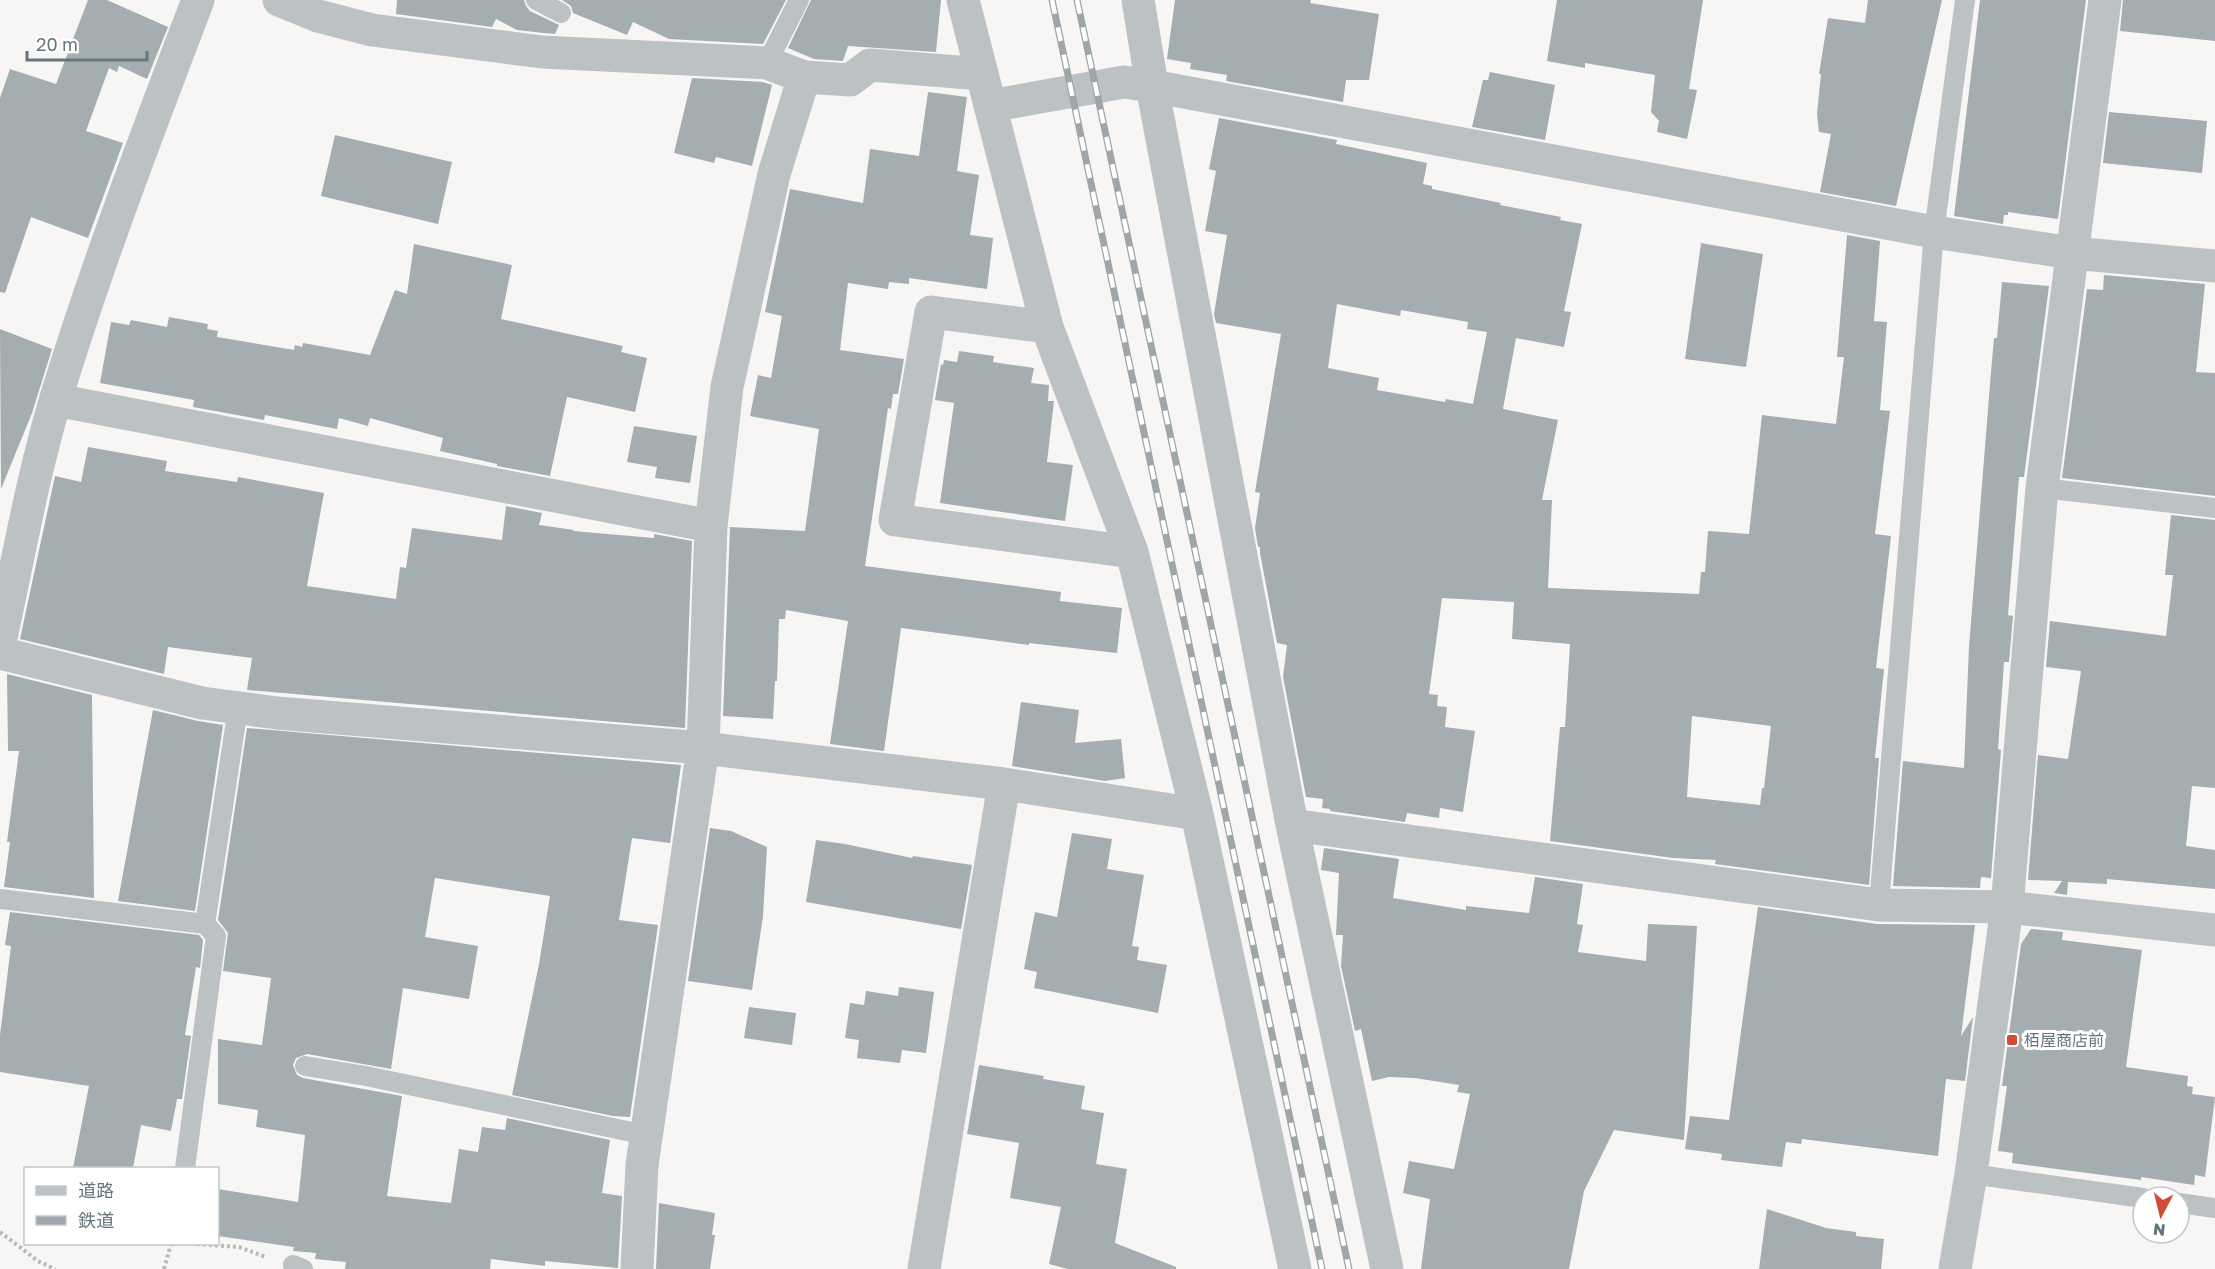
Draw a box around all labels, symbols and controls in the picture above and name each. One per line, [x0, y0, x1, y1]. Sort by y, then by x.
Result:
scale bar [27, 24, 147, 62]
text: 20 m [36, 33, 78, 55]
place label: 栢屋商店前 [2024, 1030, 2104, 1050]
marker: 栢屋商店前 [2005, 1033, 2019, 1047]
legend [24, 1167, 219, 1245]
text: 道路 [78, 1179, 114, 1201]
north arrow [2131, 1185, 2191, 1245]
text: 鉄道 [78, 1209, 114, 1231]
text: N [2152, 1219, 2166, 1241]

